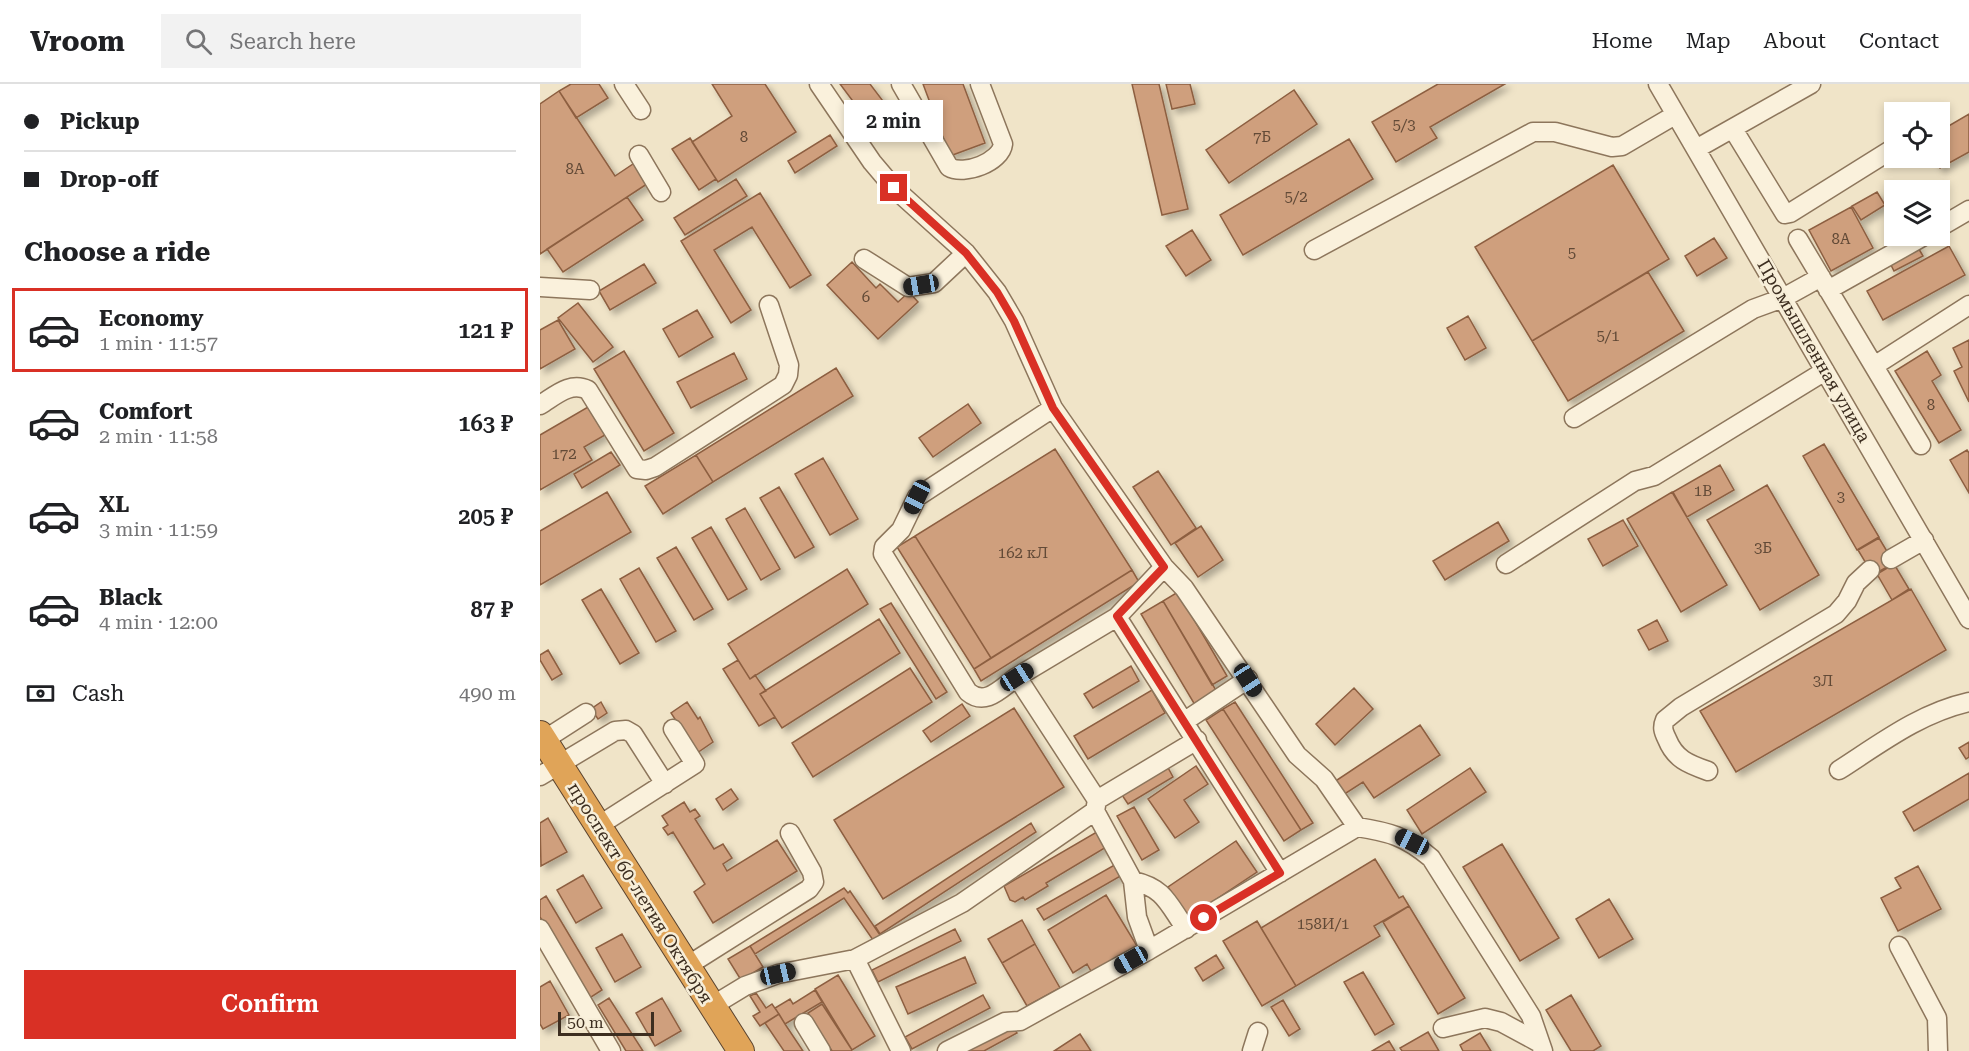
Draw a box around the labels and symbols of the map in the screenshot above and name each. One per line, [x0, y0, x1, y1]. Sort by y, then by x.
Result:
callout: 2 min [844, 101, 944, 143]
house number: 5/3 [1392, 116, 1416, 134]
house number: 8 [740, 128, 748, 146]
house number: 7Б [1253, 128, 1271, 146]
house number: 8А [566, 160, 585, 178]
route end [880, 174, 907, 201]
house number: 5/2 [1284, 188, 1308, 206]
house number: 8А [1832, 230, 1851, 248]
house number: 5 [1568, 244, 1576, 262]
street label: Промышленная улица [1753, 256, 1876, 446]
car [902, 273, 940, 297]
house number: 6 [862, 288, 870, 306]
house number: 5/1 [1596, 327, 1620, 345]
house number: 8 [1927, 396, 1935, 414]
house number: 172 [551, 445, 577, 463]
car [901, 477, 933, 517]
house number: 1В [1694, 482, 1712, 500]
house number: 3 [1837, 488, 1845, 506]
house number: 3Б [1754, 539, 1772, 557]
house number: 162 кЛ [998, 544, 1048, 562]
car [997, 660, 1037, 694]
car [1231, 660, 1265, 700]
house number: 3Л [1813, 672, 1833, 690]
street label: проспект 60-летия Октября [564, 778, 717, 1007]
car [1392, 826, 1432, 858]
route start [1190, 904, 1217, 931]
house number: 158И/1 [1297, 915, 1349, 933]
car [1111, 943, 1151, 977]
car [758, 961, 798, 987]
scale bar [558, 1009, 654, 1036]

